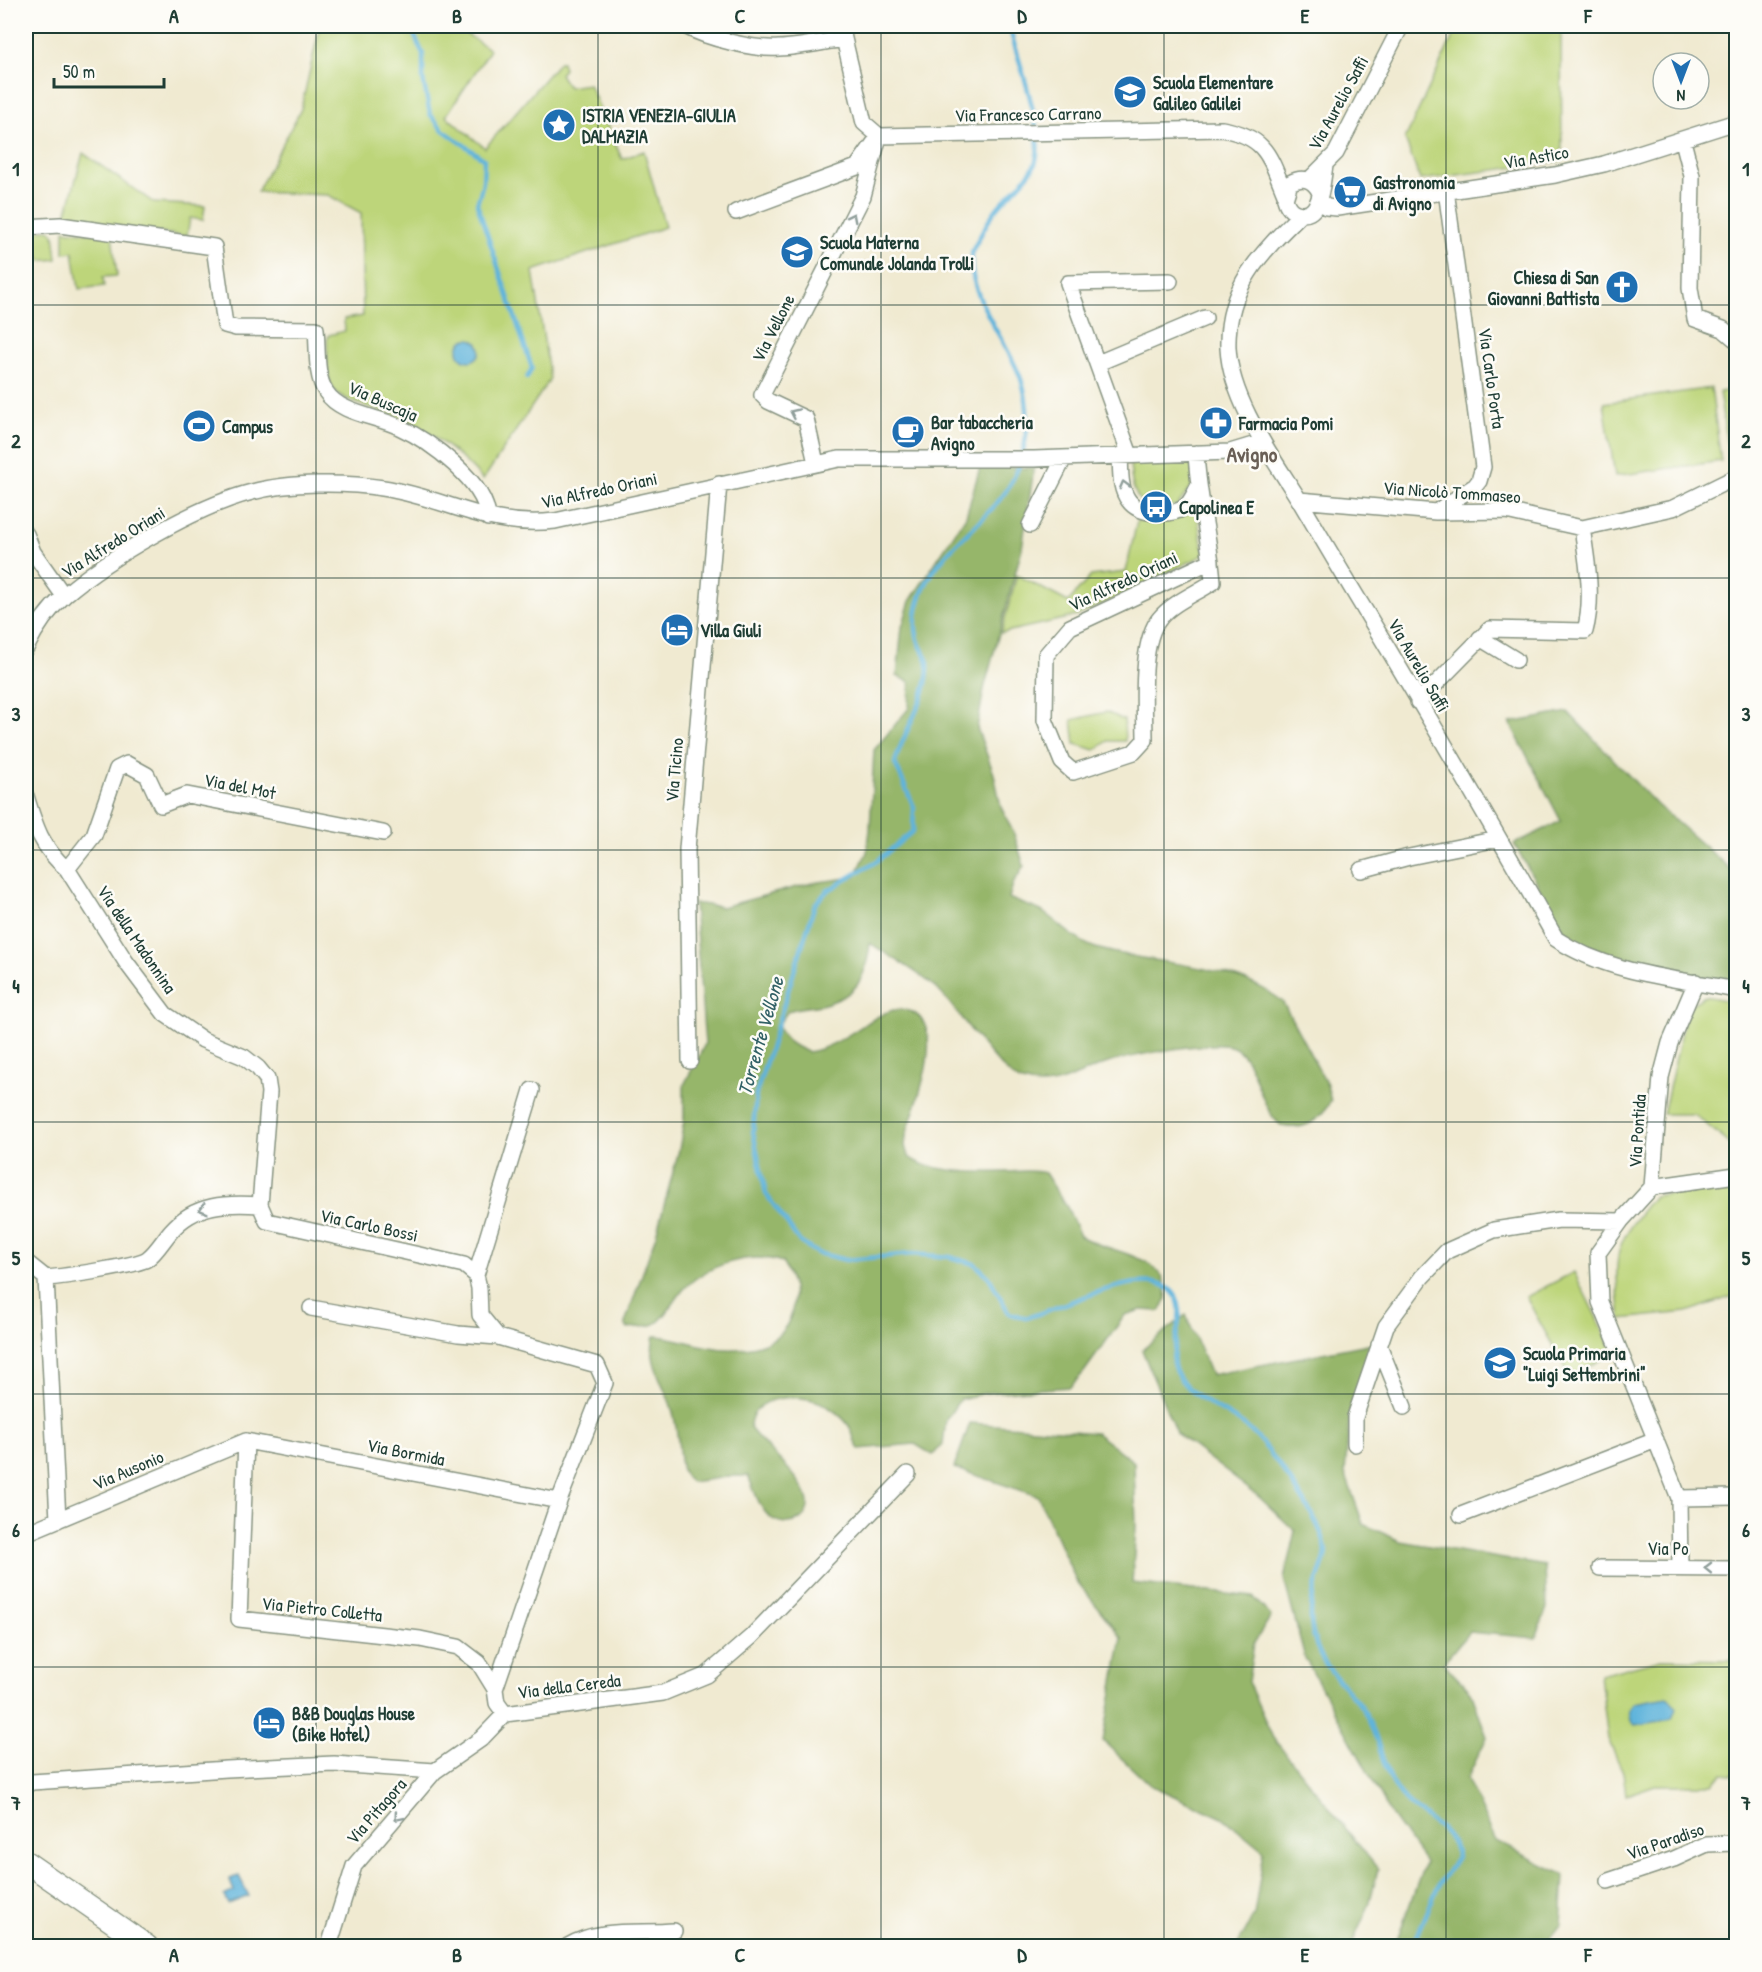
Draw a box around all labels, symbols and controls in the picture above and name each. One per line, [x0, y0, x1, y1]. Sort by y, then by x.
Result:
text: A [169, 2, 179, 29]
text: B [452, 2, 462, 29]
text: C [735, 2, 746, 29]
text: D [1017, 2, 1027, 29]
text: E [1301, 2, 1310, 29]
text: F [1583, 2, 1593, 29]
scale bar [54, 51, 164, 89]
street label: Via Aurelio Saffi [1302, 51, 1374, 155]
north arrow [1651, 51, 1711, 111]
text: 50 m [63, 59, 95, 84]
place label: Scuola Elementare Galileo Galilei [1153, 70, 1274, 116]
school or university icon: Scuola Elementare Galileo Galilei [1112, 74, 1148, 110]
text: N [1676, 85, 1685, 107]
street label: Via Francesco Carrano [954, 100, 1102, 128]
place label: ISTRIA VENEZIA-GIULIA DALMAZIA [582, 103, 736, 149]
place icon: ISTRIA VENEZIA-GIULIA DALMAZIA [541, 107, 577, 143]
street label: Via Astico [1502, 139, 1570, 175]
text: 1 [12, 155, 20, 182]
text: 1 [1742, 155, 1750, 182]
place label: Gastronomia di Avigno [1373, 170, 1456, 217]
supermarket icon: Gastronomia di Avigno [1332, 174, 1368, 210]
one-way arrow [845, 212, 857, 223]
place label: Scuola Materna Comunale Jolanda Trolli [820, 230, 974, 276]
school or university icon: Scuola Materna Comunale Jolanda Trolli [779, 234, 815, 270]
place label: Chiesa di San Giovanni Battista [1488, 265, 1600, 311]
church icon: Chiesa di San Giovanni Battista [1604, 269, 1640, 305]
street label: Via Vellone [745, 290, 801, 366]
street label: Via Carlo Porta [1473, 326, 1511, 430]
street label: Via Buscaja [344, 375, 422, 427]
pharmacy icon: Farmacia Pomi [1198, 405, 1234, 441]
sports icon: Campus [181, 408, 217, 444]
one-way arrow [790, 409, 801, 421]
place label: Bar tabaccheria Avigno [931, 410, 1034, 457]
place label: Farmacia Pomi [1238, 411, 1333, 436]
place label: Campus [222, 414, 273, 440]
cafe icon: Bar tabaccheria Avigno [890, 414, 926, 450]
text: 2 [11, 427, 21, 454]
text: 2 [1741, 427, 1751, 454]
district label: Avigno [1227, 440, 1278, 470]
street label: Via Alfredo Oriani [539, 465, 659, 515]
street label: Via Nicolò Tommaseo [1382, 475, 1522, 509]
one-way arrow [1118, 480, 1131, 490]
bus stop icon: Capolinea E [1138, 489, 1174, 525]
place label: Capolinea E [1179, 495, 1255, 521]
street label: Via Alfredo Oriani [56, 500, 170, 584]
street label: Via Alfredo Oriani [1064, 545, 1182, 617]
hotel icon: Villa Giuli [659, 612, 695, 648]
street label: Via Aurelio Saffi [1382, 614, 1456, 716]
place label: Villa Giuli [700, 618, 762, 643]
text: 3 [12, 700, 21, 727]
text: 3 [1742, 700, 1751, 727]
street label: Via Ticino [659, 737, 689, 803]
street label: Via del Mot [202, 767, 279, 805]
street label: Via della Madonnina [91, 880, 183, 998]
text: 4 [12, 972, 20, 999]
text: 4 [1742, 972, 1750, 999]
water label: Torrente Vellone [730, 973, 790, 1098]
street label: Via Pontida [1622, 1093, 1652, 1169]
one-way arrow [198, 1202, 209, 1214]
street label: Via Carlo Bossi [318, 1202, 420, 1248]
text: 5 [12, 1244, 21, 1271]
text: 5 [1742, 1244, 1751, 1271]
place label: Scuola Primaria "Luigi Settembrini" [1523, 1341, 1646, 1388]
school or university icon: Scuola Primaria "Luigi Settembrini" [1482, 1345, 1518, 1381]
street label: Via Bormida [365, 1432, 447, 1472]
street label: Via Ausonio [89, 1444, 167, 1496]
text: 6 [12, 1516, 20, 1543]
text: 6 [1742, 1516, 1750, 1543]
street label: Via Po [1647, 1536, 1689, 1561]
one-way arrow [1704, 1562, 1713, 1574]
street label: Via Pietro Colletta [260, 1590, 384, 1628]
street label: Via della Cereda [516, 1667, 622, 1705]
place label: B&B Douglas House (Bike Hotel) [292, 1701, 416, 1747]
hotel icon: B&B Douglas House (Bike Hotel) [251, 1705, 287, 1741]
street label: Via Pitagora [340, 1772, 412, 1850]
text: 7 [10, 1789, 21, 1816]
text: 7 [1740, 1789, 1751, 1816]
one-way arrow [394, 1810, 405, 1821]
street label: Via Paradiso [1623, 1816, 1707, 1866]
text: A [169, 1941, 179, 1968]
text: B [452, 1941, 462, 1968]
text: C [735, 1941, 746, 1968]
text: D [1017, 1941, 1027, 1968]
text: E [1301, 1941, 1310, 1968]
text: F [1583, 1941, 1593, 1968]

